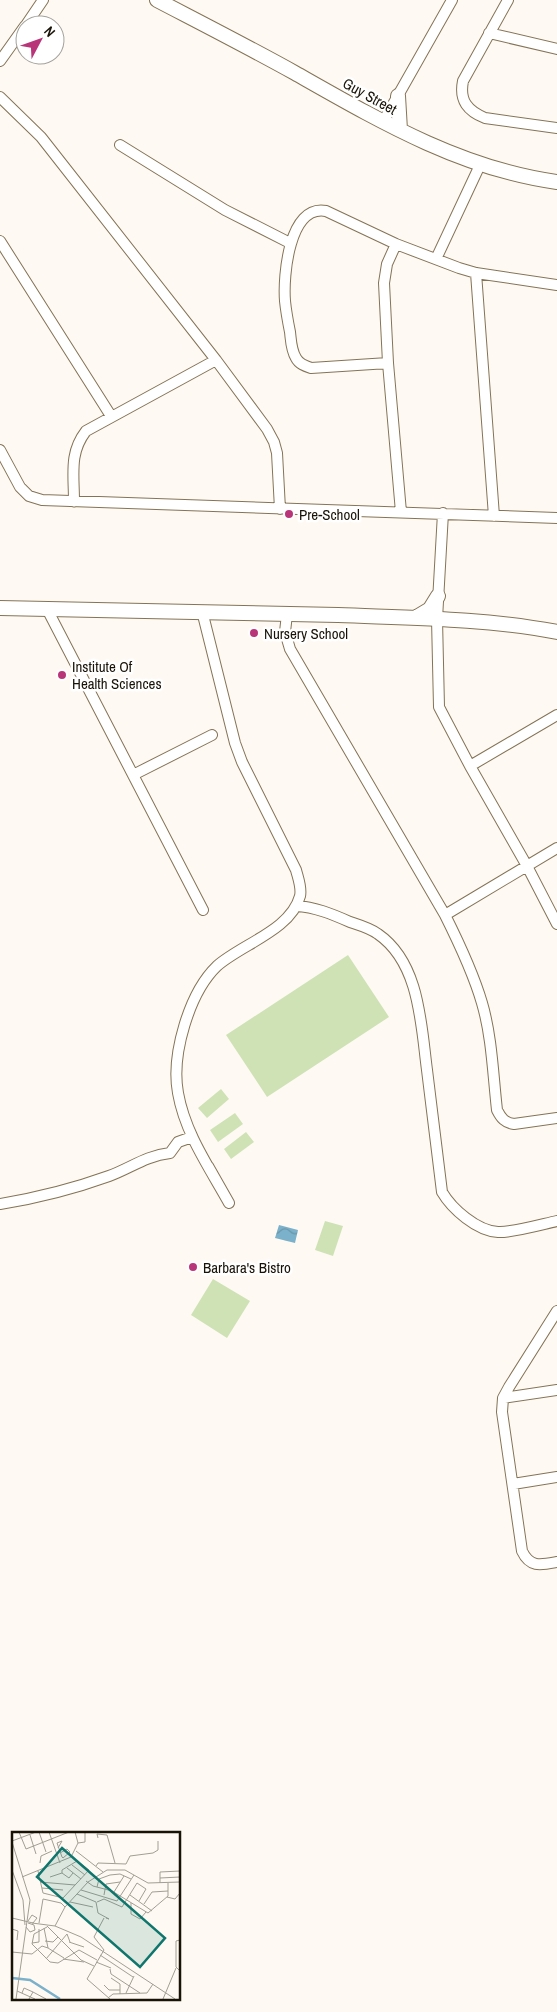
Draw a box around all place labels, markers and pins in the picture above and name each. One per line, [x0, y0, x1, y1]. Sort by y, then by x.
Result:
place label: Pre-School [299, 504, 360, 525]
marker: Pre-School [283, 508, 295, 520]
place label: Nursery School [264, 623, 348, 644]
marker: Nursery School [248, 627, 260, 639]
place label: Institute Of Health Sciences [72, 656, 162, 694]
marker: Institute Of Health Sciences [56, 669, 68, 681]
place label: Barbara's Bistro [203, 1257, 291, 1278]
marker: Barbara's Bistro [187, 1261, 199, 1273]

